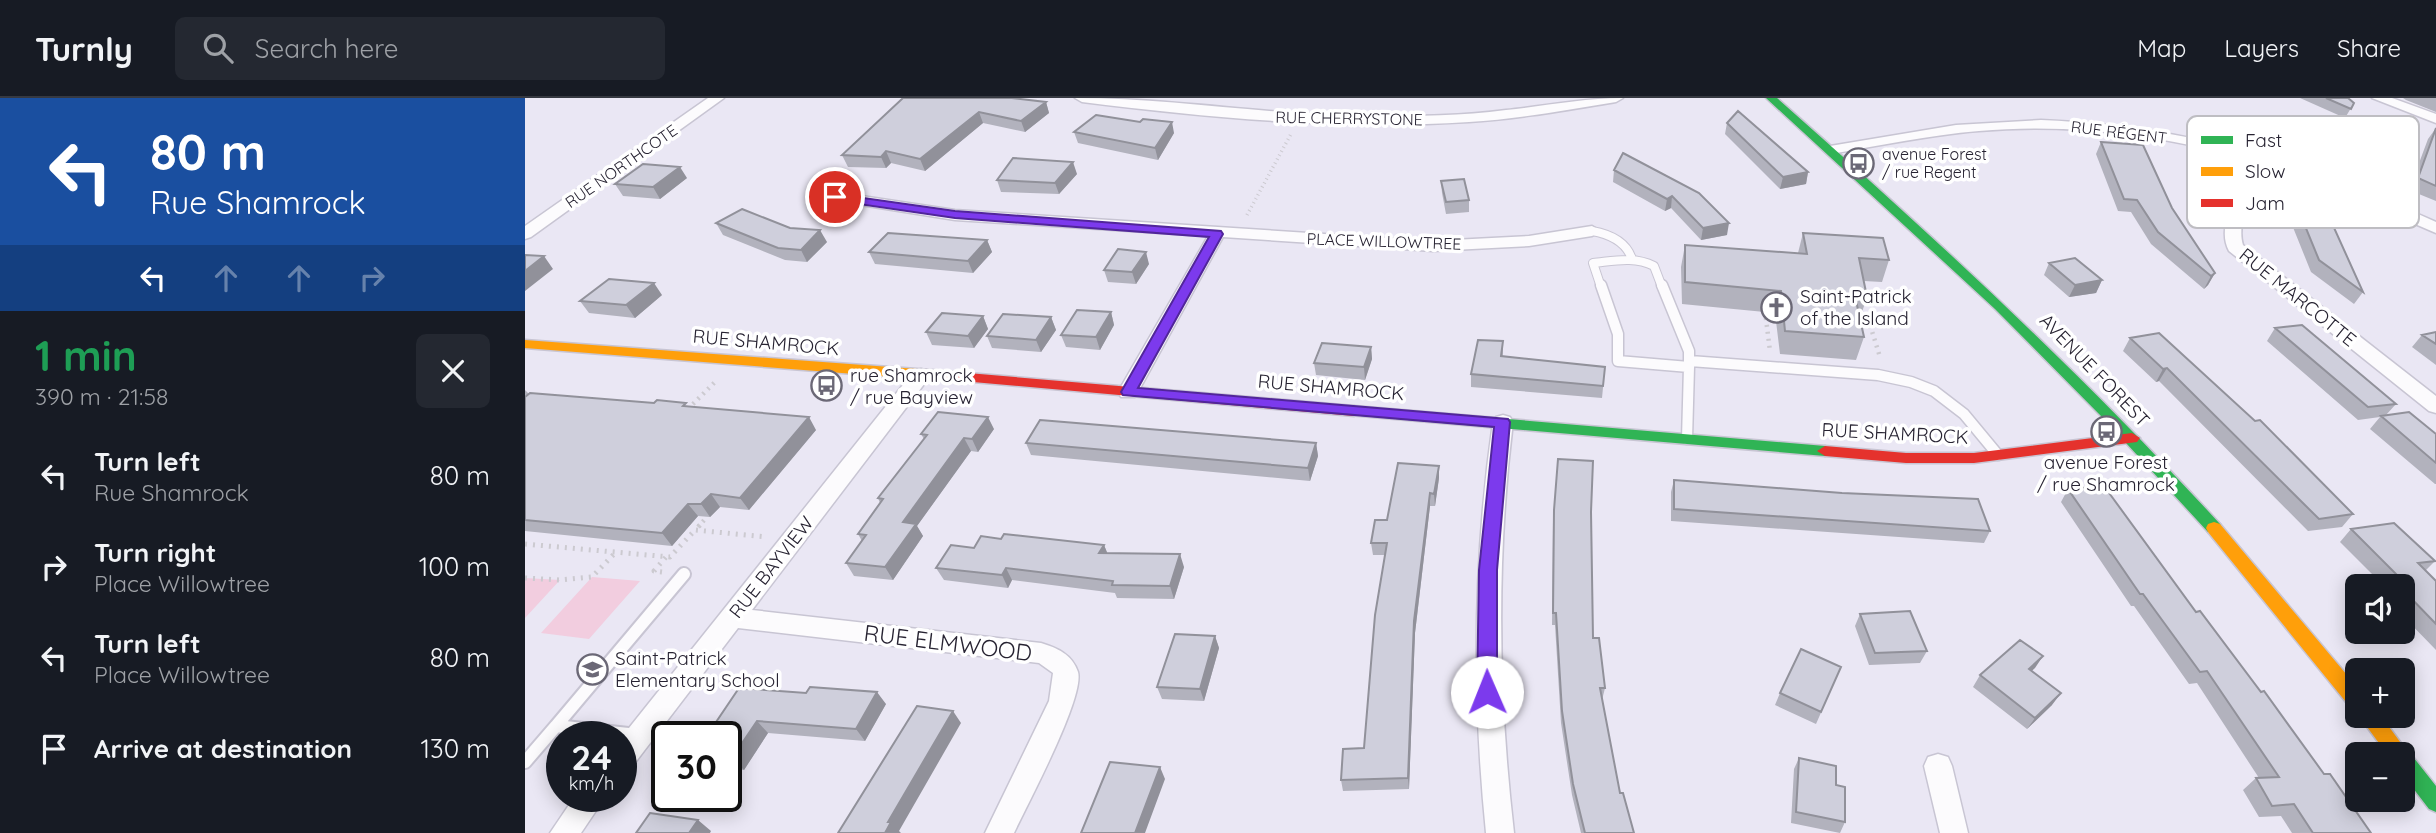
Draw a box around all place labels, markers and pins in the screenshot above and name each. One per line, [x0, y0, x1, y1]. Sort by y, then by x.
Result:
place label: avenue Forest / rue Regent [1882, 144, 1987, 182]
bus stop icon: avenue Forest / rue Regent [1842, 146, 1876, 180]
pin [805, 167, 865, 227]
place label: Saint-Patrick of the Island [1800, 284, 1912, 330]
church icon: Saint-Patrick of the Island [1760, 290, 1794, 324]
place label: rue Shamrock / rue Bayview [850, 363, 973, 409]
bus stop icon: rue Shamrock / rue Bayview [810, 369, 844, 403]
bus stop icon: avenue Forest / rue Shamrock [2089, 414, 2123, 448]
place label: avenue Forest / rue Shamrock [2037, 450, 2175, 496]
place label: Saint-Patrick Elementary School [615, 646, 780, 692]
school or university icon: Saint-Patrick Elementary School [575, 652, 609, 686]

